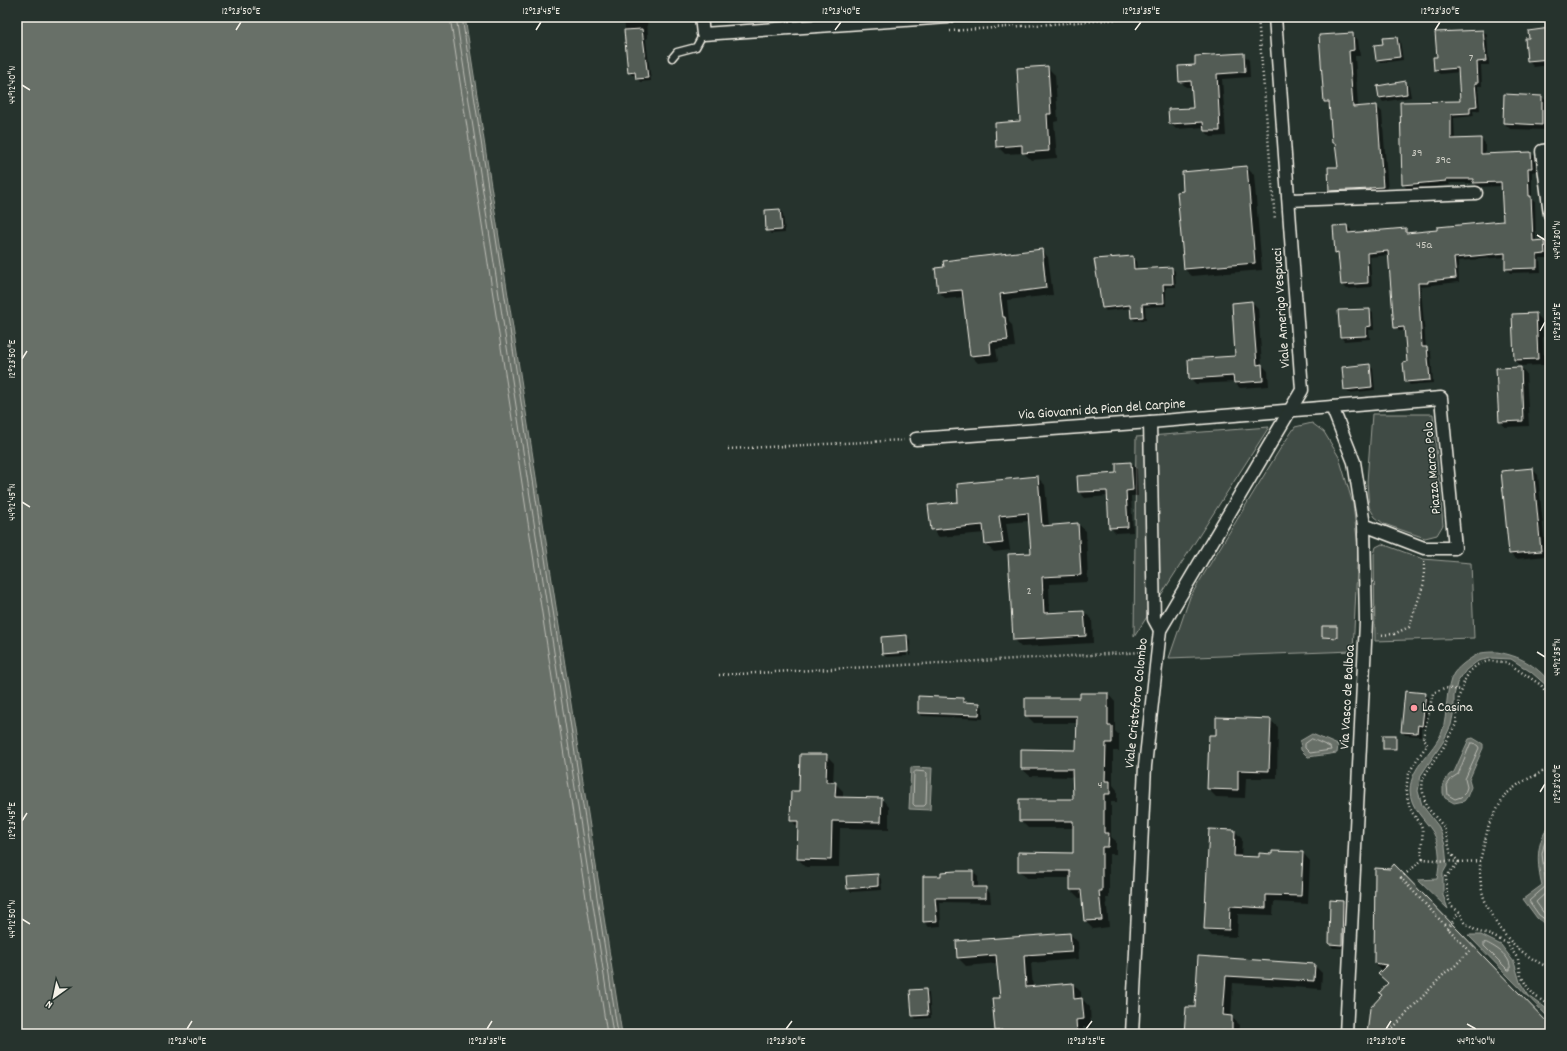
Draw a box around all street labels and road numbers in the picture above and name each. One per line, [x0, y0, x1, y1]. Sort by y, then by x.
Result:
street label: Viale Amerigo Vespucci [1268, 247, 1296, 369]
street label: Via Giovanni da Pian del Carpine [1018, 394, 1186, 426]
street label: Piazza Marco Polo [1419, 421, 1447, 515]
street label: Viale Cristoforo Colombo [1120, 637, 1154, 769]
street label: Via Vasco de Balboa [1335, 644, 1361, 750]

